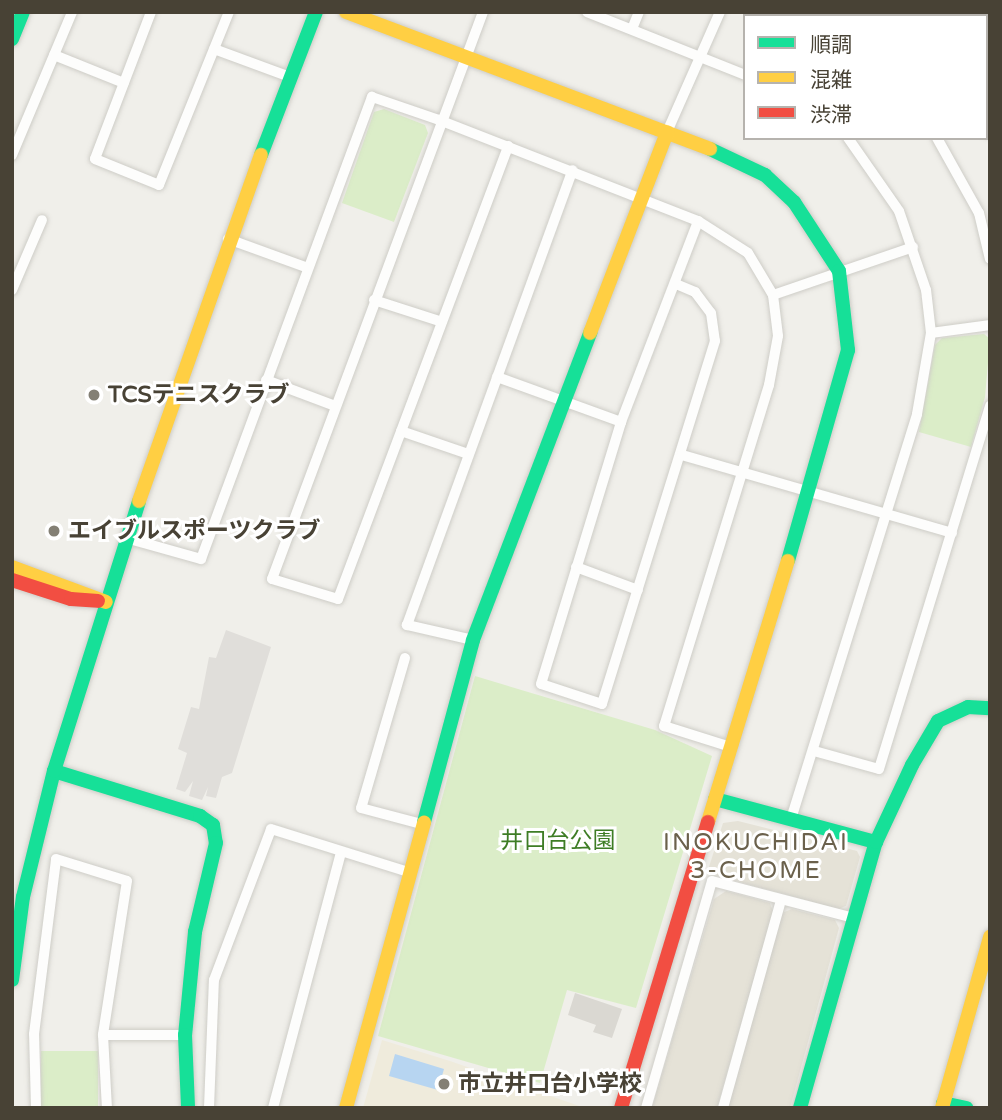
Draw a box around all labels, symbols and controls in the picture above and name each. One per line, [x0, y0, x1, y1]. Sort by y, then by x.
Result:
legend [743, 14, 988, 140]
text: 順調 [810, 33, 852, 58]
text: 混雑 [810, 68, 852, 93]
text: 渋滞 [810, 103, 852, 128]
place label: TCSテニスクラブ [108, 381, 290, 409]
marker: TCSテニスクラブ [86, 387, 102, 403]
place label: エイブルスポーツクラブ [68, 517, 321, 545]
marker: エイブルスポーツクラブ [46, 523, 62, 539]
park label: 井口台公園 [501, 827, 615, 855]
district label: INOKUCHIDAI 3-CHOME [664, 829, 848, 885]
place label: 市立井口台小学校 [458, 1070, 642, 1098]
marker: 市立井口台小学校 [436, 1076, 452, 1092]

